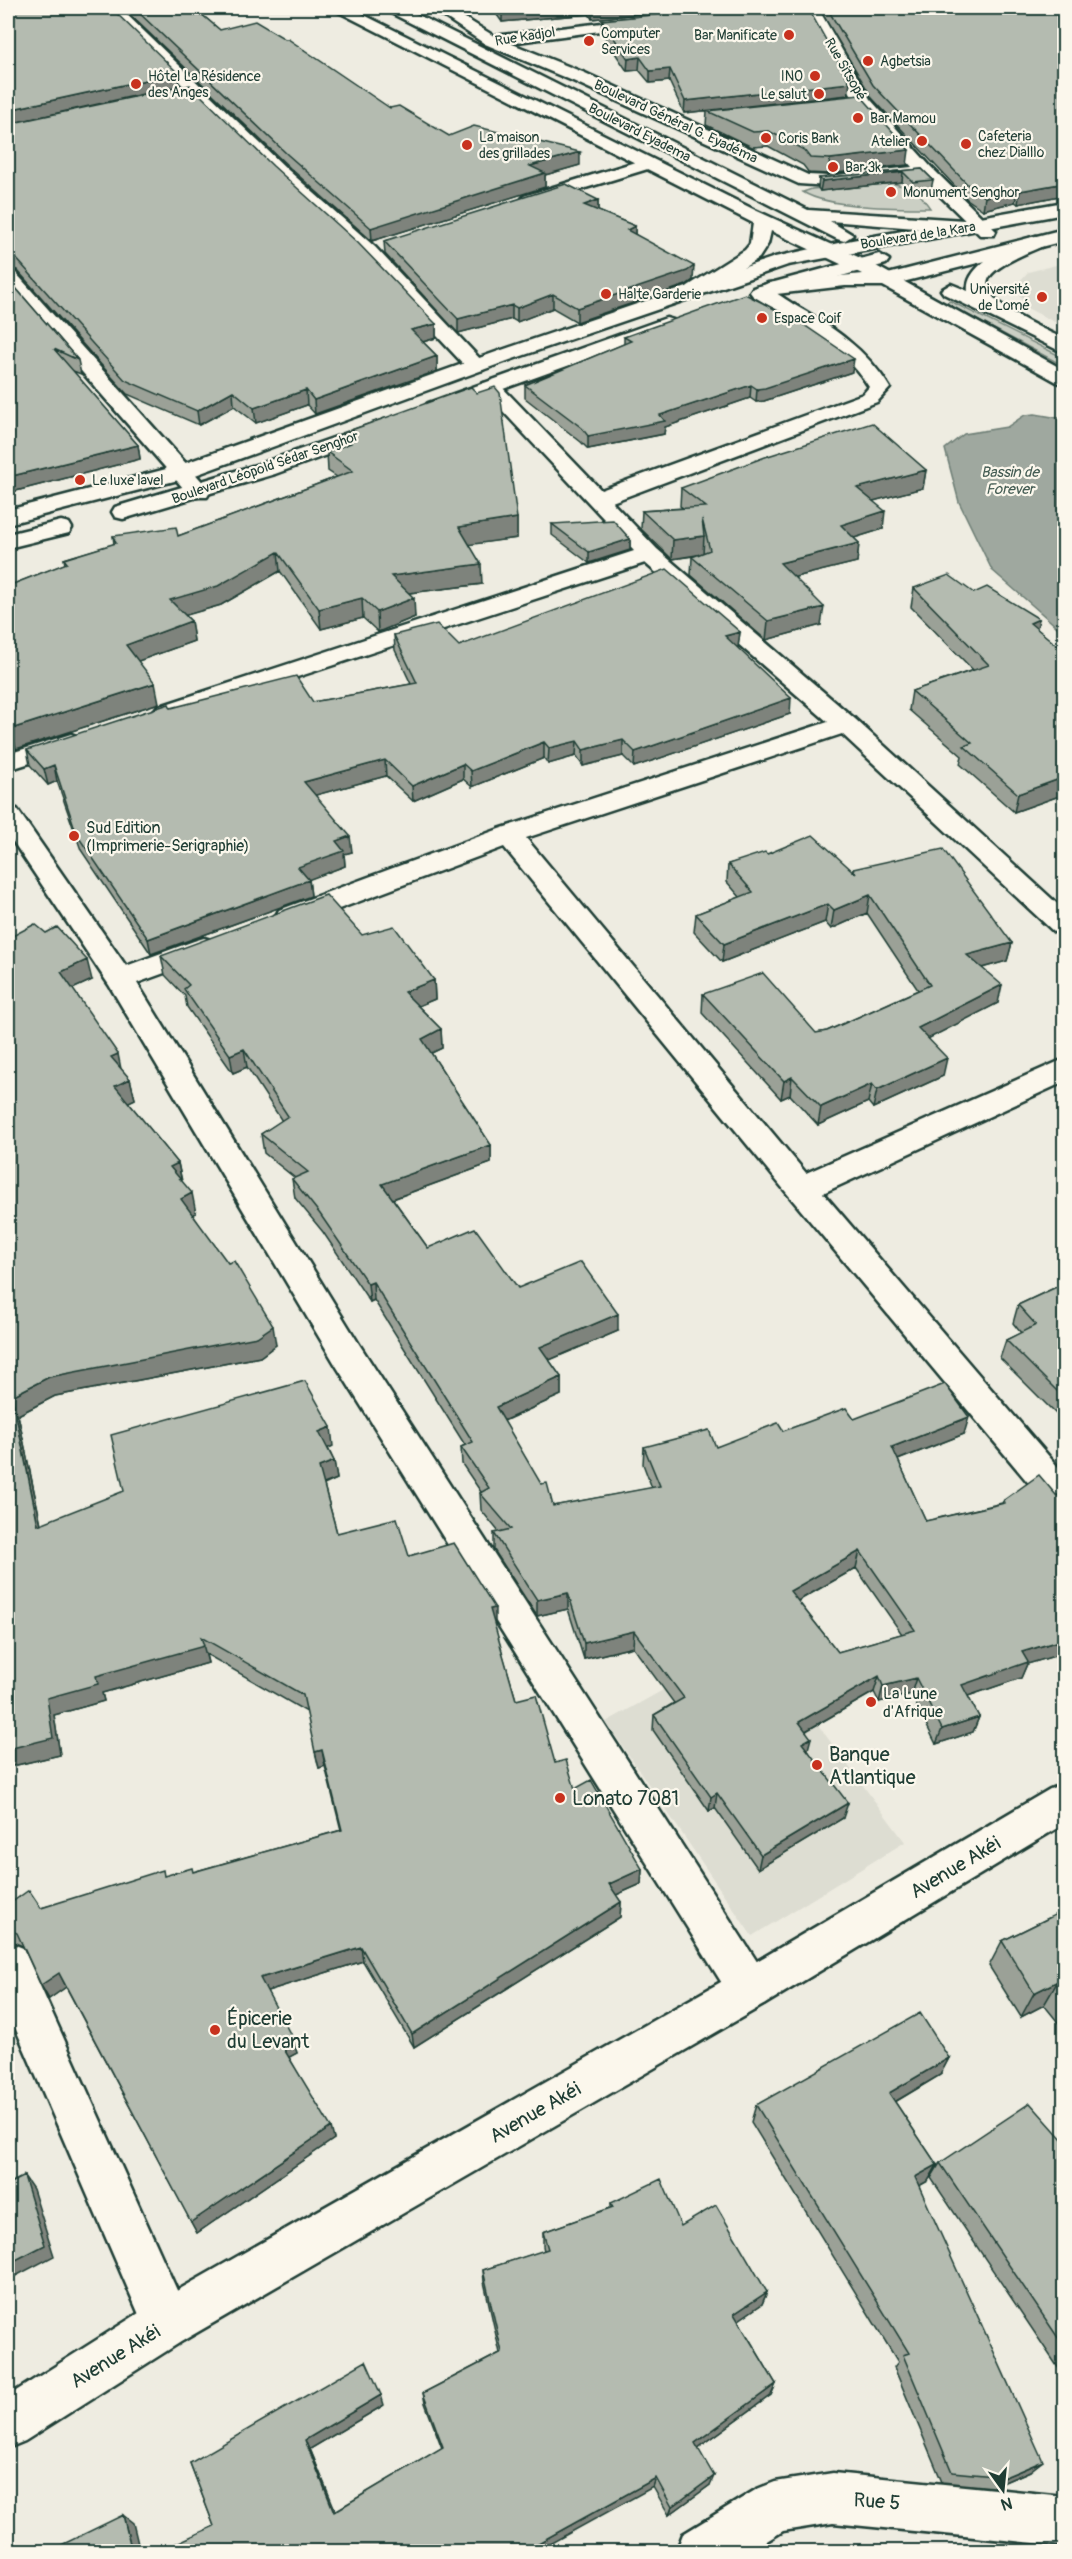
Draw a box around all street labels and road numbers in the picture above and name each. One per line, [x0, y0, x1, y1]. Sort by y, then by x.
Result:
street label: Rue Kadjol [494, 23, 557, 50]
street label: Rue Sitsopé [821, 35, 870, 104]
street label: Boulevard Général G. Eyadéma [591, 76, 760, 167]
street label: Boulevard Eyadema [586, 99, 694, 166]
street label: Boulevard de la Kara [859, 218, 977, 253]
street label: Boulevard Léopold Sédar Senghor [169, 427, 361, 507]
street label: Avenue Akéi [905, 1831, 1005, 1904]
street label: Avenue Akéi [485, 2076, 585, 2149]
street label: Avenue Akéi [66, 2319, 165, 2394]
street label: Rue 5 [853, 2487, 901, 2516]

